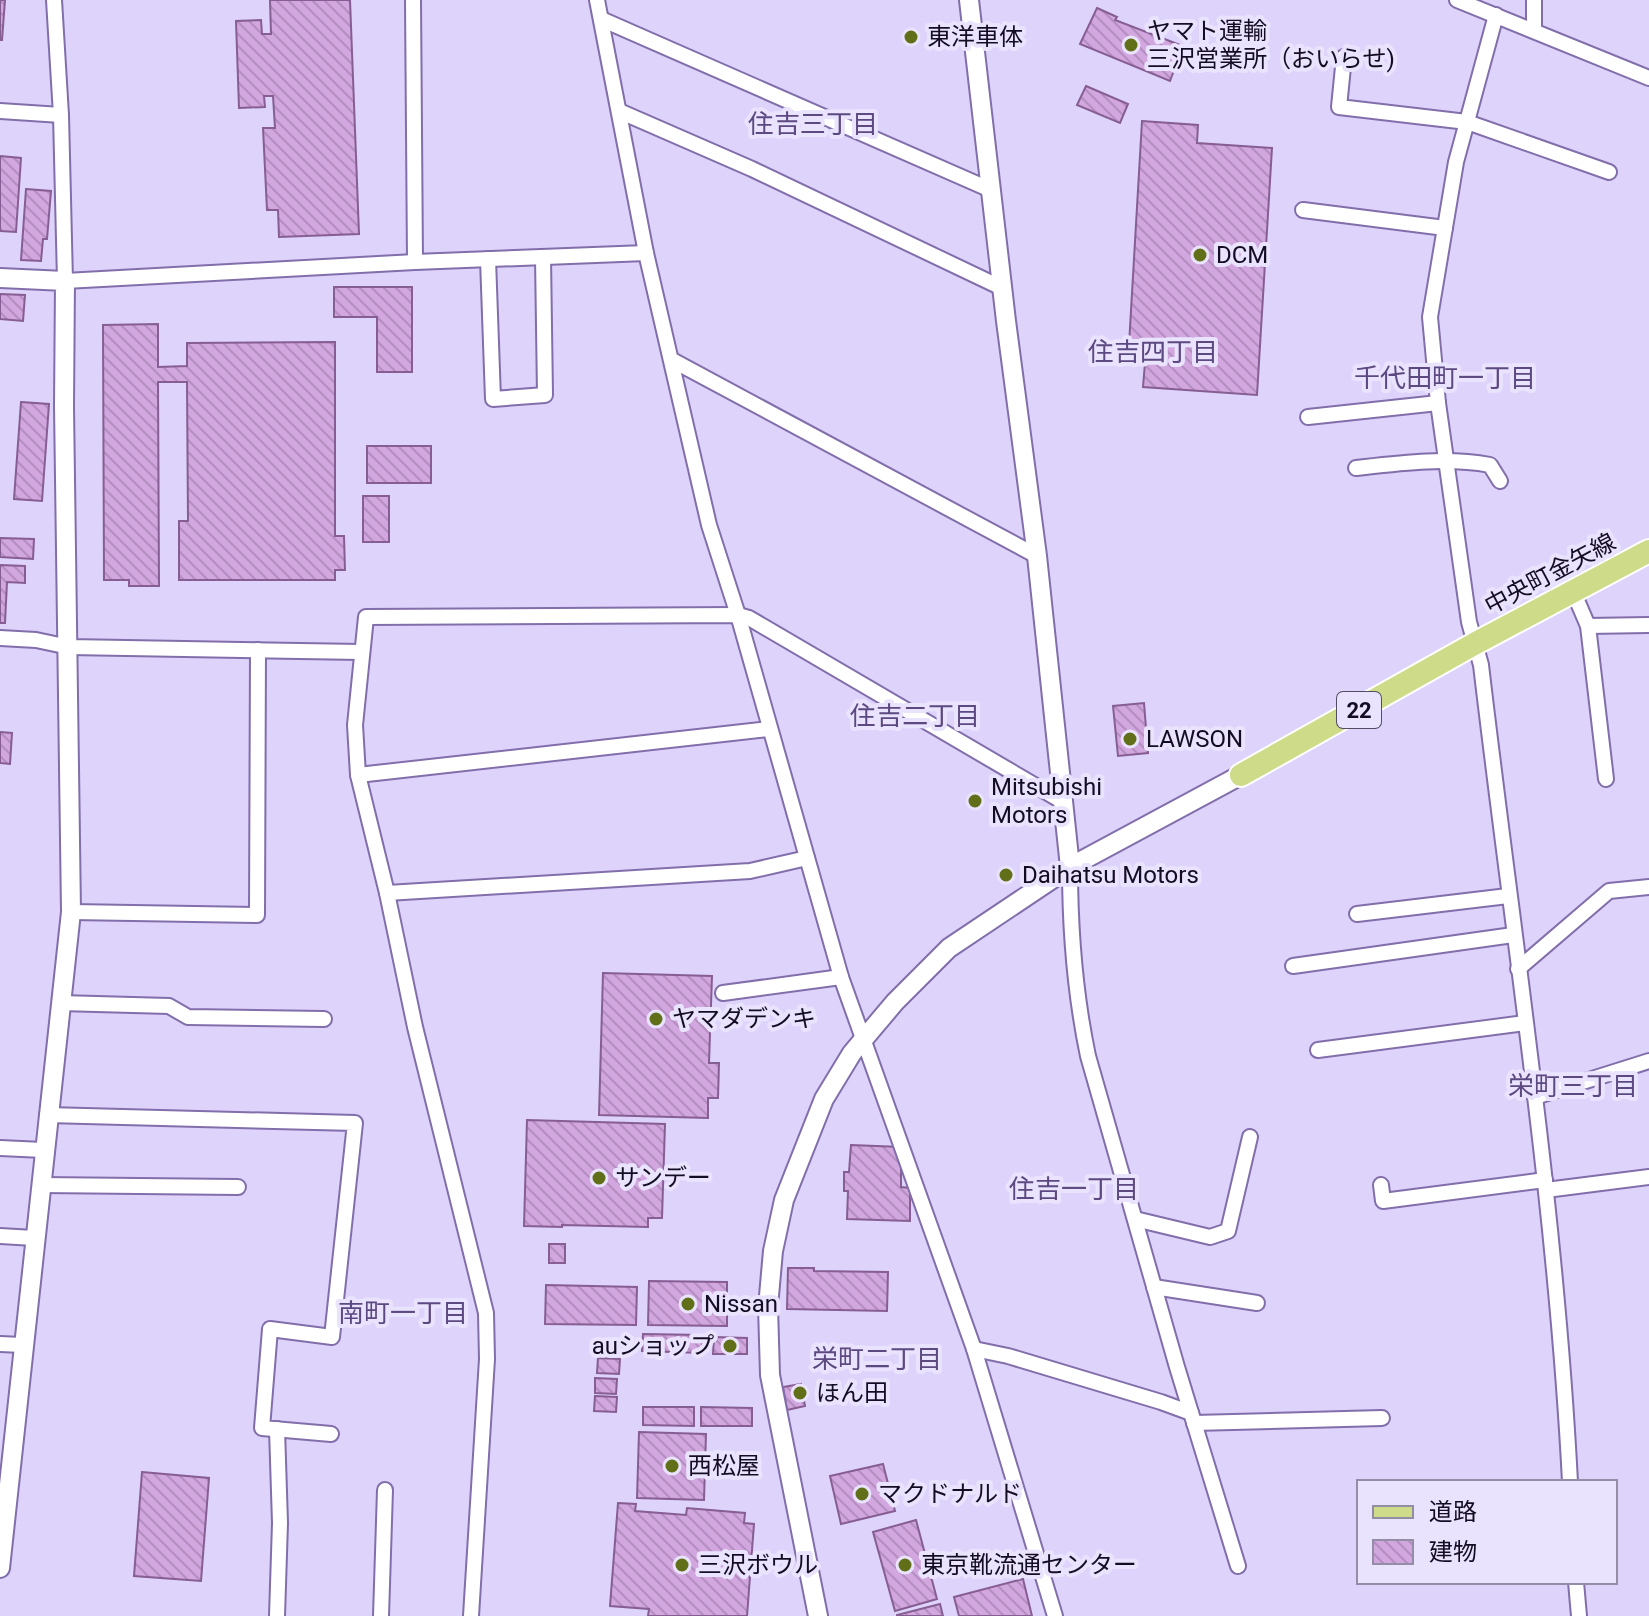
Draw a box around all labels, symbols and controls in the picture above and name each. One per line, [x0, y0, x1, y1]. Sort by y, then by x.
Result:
place label: ヤマト運輸 三沢営業所（おいらせ) [1147, 17, 1395, 73]
place label: 東洋車体 [927, 23, 1023, 51]
marker: 東洋車体 [902, 28, 920, 46]
marker: ヤマト運輸 三沢営業所（おいらせ) [1122, 36, 1140, 54]
district label: 住吉三丁目 [748, 109, 878, 139]
place label: DCM [1216, 241, 1268, 269]
marker: DCM [1191, 246, 1209, 264]
district label: 住吉四丁目 [1088, 337, 1218, 367]
district label: 千代田町一丁目 [1354, 363, 1536, 393]
street label: 中央町金矢線 [1480, 528, 1620, 620]
road number: 22 [1337, 692, 1381, 728]
district label: 住吉二丁目 [850, 701, 980, 731]
place label: LAWSON [1146, 725, 1243, 753]
marker: LAWSON [1121, 730, 1139, 748]
place label: Mitsubishi Motors [991, 773, 1102, 829]
marker: Mitsubishi Motors [966, 792, 984, 810]
place label: Daihatsu Motors [1022, 861, 1199, 889]
marker: Daihatsu Motors [997, 866, 1015, 884]
place label: ヤマダデンキ [672, 1005, 816, 1033]
marker: ヤマダデンキ [647, 1010, 665, 1028]
district label: 栄町三丁目 [1508, 1071, 1638, 1101]
place label: サンデー [615, 1164, 711, 1192]
marker: サンデー [590, 1169, 608, 1187]
district label: 住吉一丁目 [1009, 1174, 1139, 1204]
place label: Nissan [704, 1290, 778, 1318]
marker: Nissan [679, 1295, 697, 1313]
district label: 南町一丁目 [338, 1298, 468, 1328]
place label: auショップ [592, 1332, 714, 1360]
marker: auショップ [721, 1337, 739, 1355]
district label: 栄町二丁目 [812, 1344, 942, 1374]
place label: ほん田 [816, 1379, 888, 1407]
marker: ほん田 [791, 1384, 809, 1402]
place label: 西松屋 [688, 1452, 760, 1480]
marker: 西松屋 [663, 1457, 681, 1475]
place label: マクドナルド [878, 1480, 1022, 1508]
legend [1357, 1480, 1617, 1584]
marker: マクドナルド [853, 1485, 871, 1503]
text: 道路 [1429, 1498, 1477, 1526]
text: 建物 [1429, 1538, 1477, 1566]
place label: 三沢ボウル [698, 1551, 818, 1579]
place label: 東京靴流通センター [921, 1551, 1137, 1579]
marker: 三沢ボウル [673, 1556, 691, 1574]
marker: 東京靴流通センター [896, 1556, 914, 1574]

